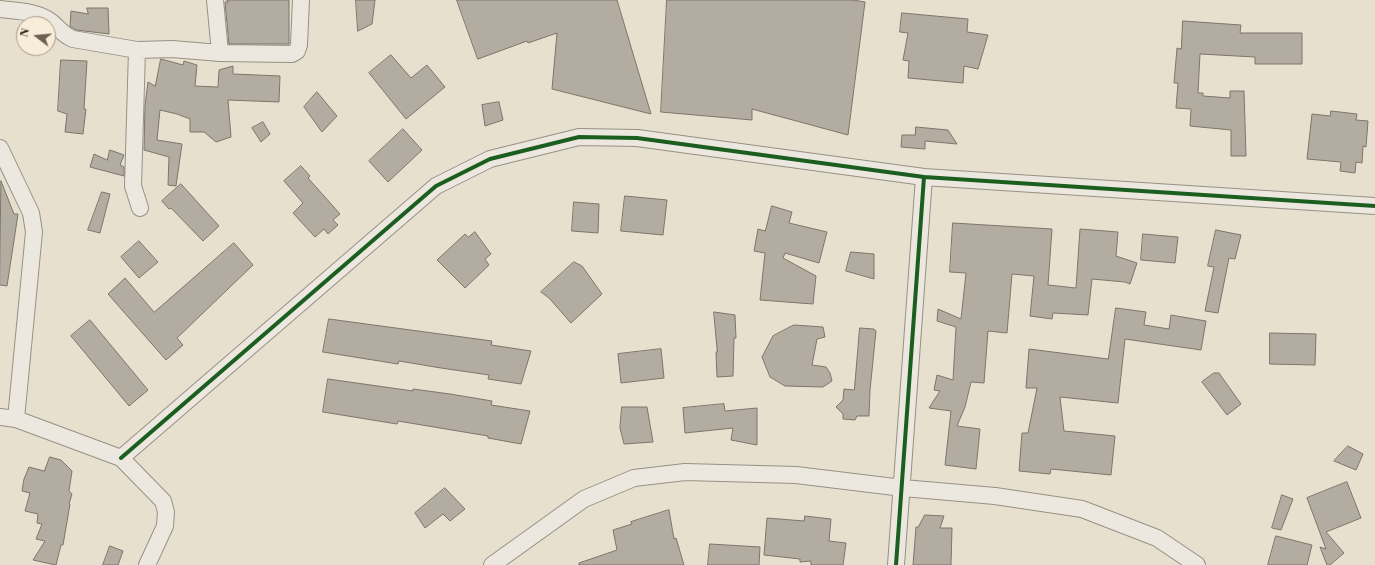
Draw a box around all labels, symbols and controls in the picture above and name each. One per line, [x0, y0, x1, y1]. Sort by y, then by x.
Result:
north arrow [16, 16, 56, 56]
text: N [17, 27, 33, 39]

